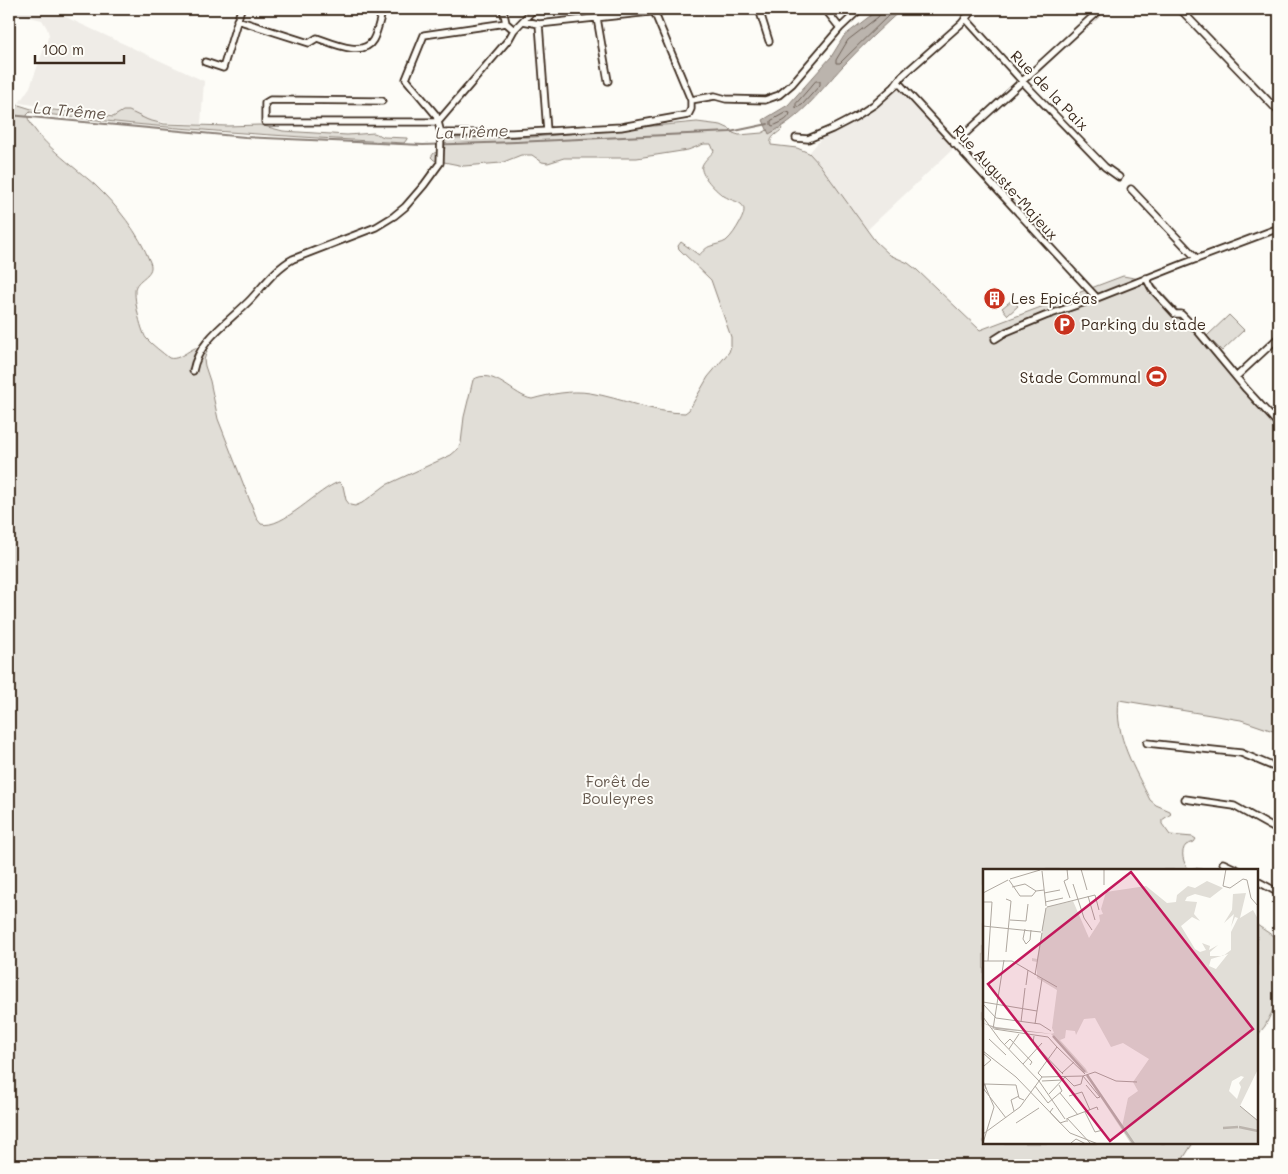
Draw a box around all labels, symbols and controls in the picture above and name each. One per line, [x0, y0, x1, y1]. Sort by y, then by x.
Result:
scale bar [35, 32, 124, 64]
text: 100 m [42, 39, 84, 59]
street label: Rue de la Paix [1007, 46, 1094, 135]
water label: La Trême [33, 96, 107, 124]
water label: La Trême [435, 119, 509, 143]
street label: Rue Auguste-Majeux [949, 120, 1063, 244]
building icon: Les Epicéas [983, 286, 1007, 310]
place label: Les Epicéas [1011, 288, 1097, 308]
parking icon: Parking du stade [1053, 312, 1077, 336]
place label: Parking du stade [1081, 314, 1206, 334]
sports icon: Stade Communal [1145, 365, 1169, 389]
place label: Stade Communal [1020, 367, 1141, 387]
park label: Forêt de Bouleyres [582, 771, 654, 808]
inset map [983, 869, 1258, 1144]

